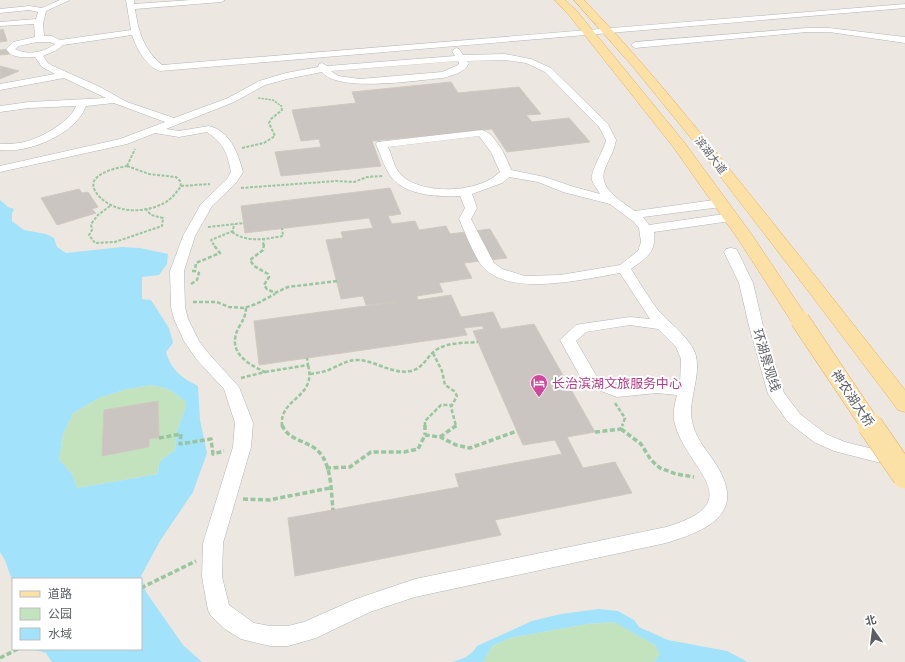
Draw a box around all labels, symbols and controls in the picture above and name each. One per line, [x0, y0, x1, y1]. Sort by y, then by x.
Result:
street label: 滨湖大道 [692, 134, 729, 177]
street label: 环湖景观线 [750, 327, 783, 393]
street label: 神农湖大桥 [828, 367, 877, 429]
hotel icon: 长治滨湖文旅服务中心 [529, 373, 549, 398]
place label: 长治滨湖文旅服务中心 [552, 376, 682, 391]
legend [12, 578, 142, 650]
text: 道路 [48, 587, 72, 601]
text: 公园 [48, 607, 72, 621]
north arrow [853, 610, 893, 650]
text: 北 [864, 613, 878, 628]
text: 水域 [48, 627, 72, 641]

